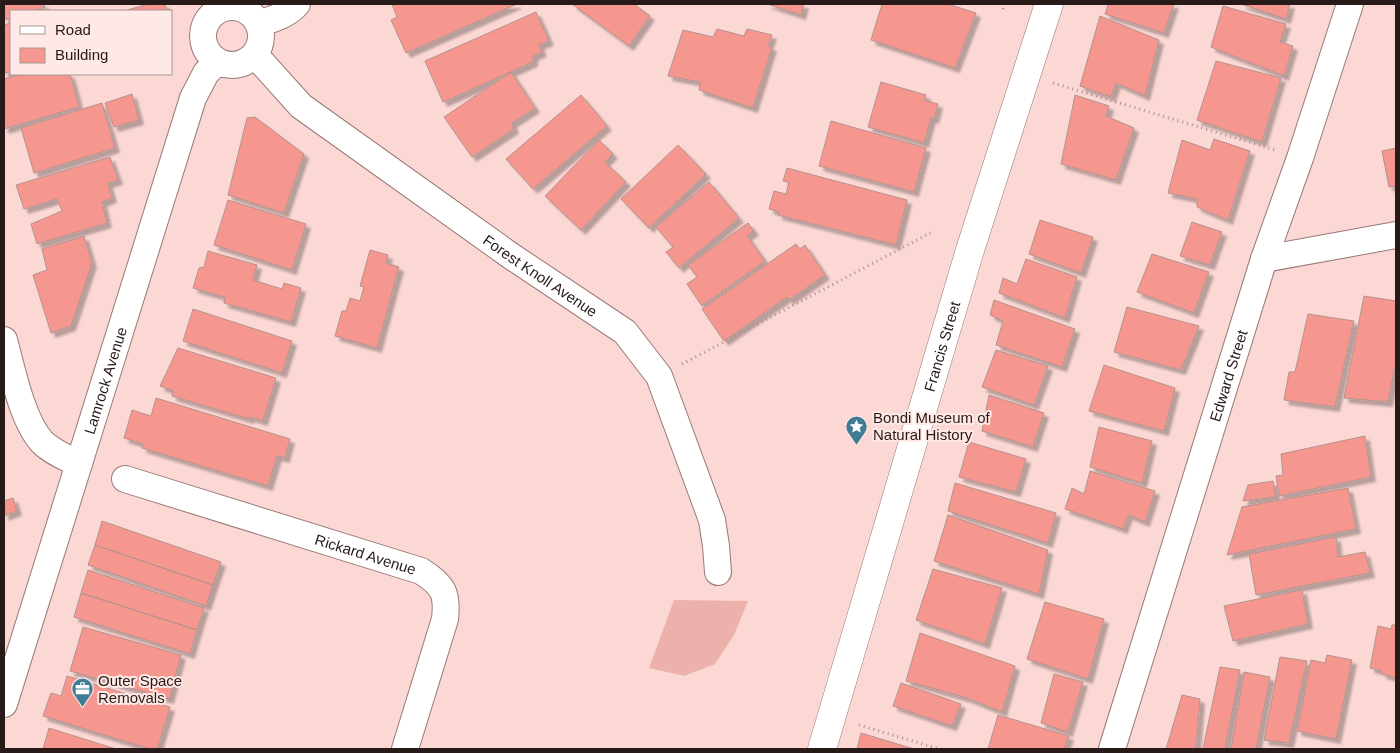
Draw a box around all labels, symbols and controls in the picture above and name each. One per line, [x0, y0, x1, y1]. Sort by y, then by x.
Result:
legend [10, 10, 172, 75]
text: Road [55, 21, 91, 38]
text: Building [55, 46, 108, 63]
street label: Forest Knoll Avenue [480, 231, 601, 320]
street label: Francis Street [920, 298, 963, 394]
street label: Lamrock Avenue [80, 325, 130, 436]
street label: Edward Street [1206, 327, 1250, 423]
place label: Bondi Museum of Natural History [873, 409, 991, 443]
place icon: Bondi Museum of Natural History [845, 414, 869, 445]
street label: Rickard Avenue [313, 530, 418, 577]
place label: Outer Space Removals [98, 672, 182, 706]
office icon: Outer Space Removals [70, 677, 94, 708]

